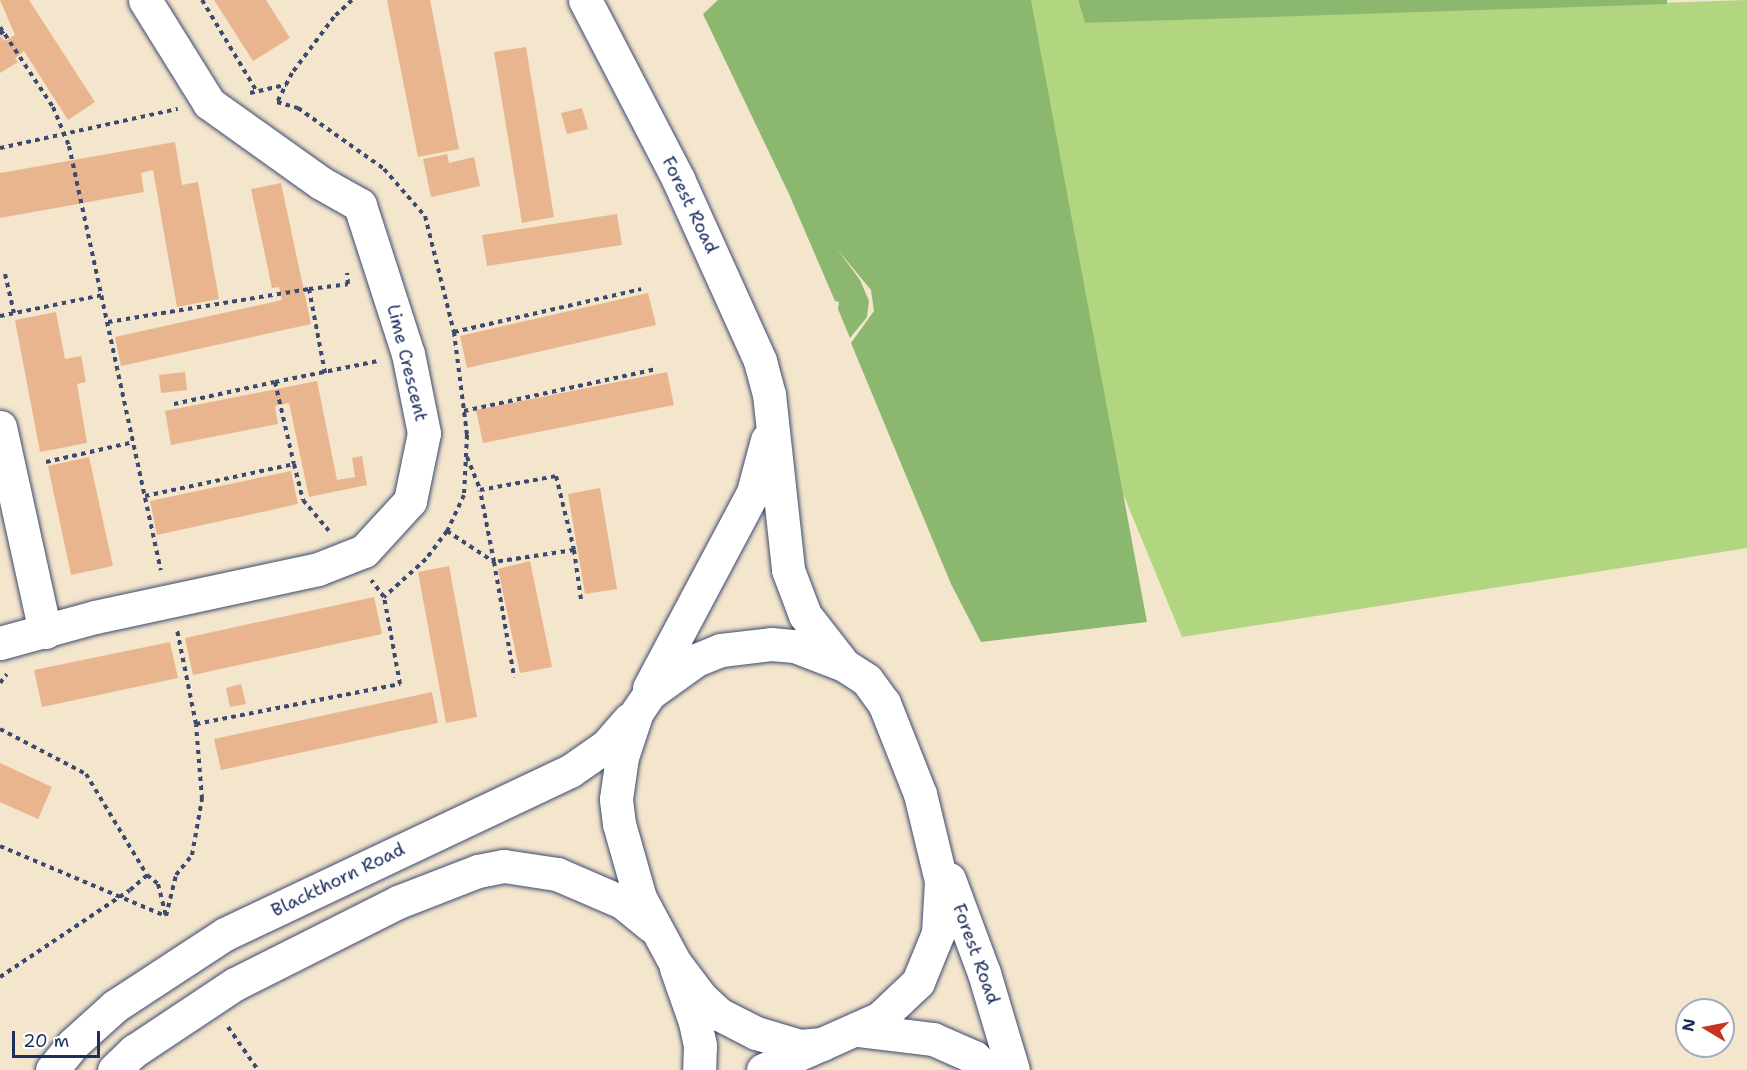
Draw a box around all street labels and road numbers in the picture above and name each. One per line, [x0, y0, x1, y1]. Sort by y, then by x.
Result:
street label: Forest Road [657, 153, 723, 257]
street label: Lime Crescent [382, 302, 432, 424]
street label: Blackthorn Road [268, 838, 408, 922]
street label: Forest Road [948, 901, 1004, 1007]

